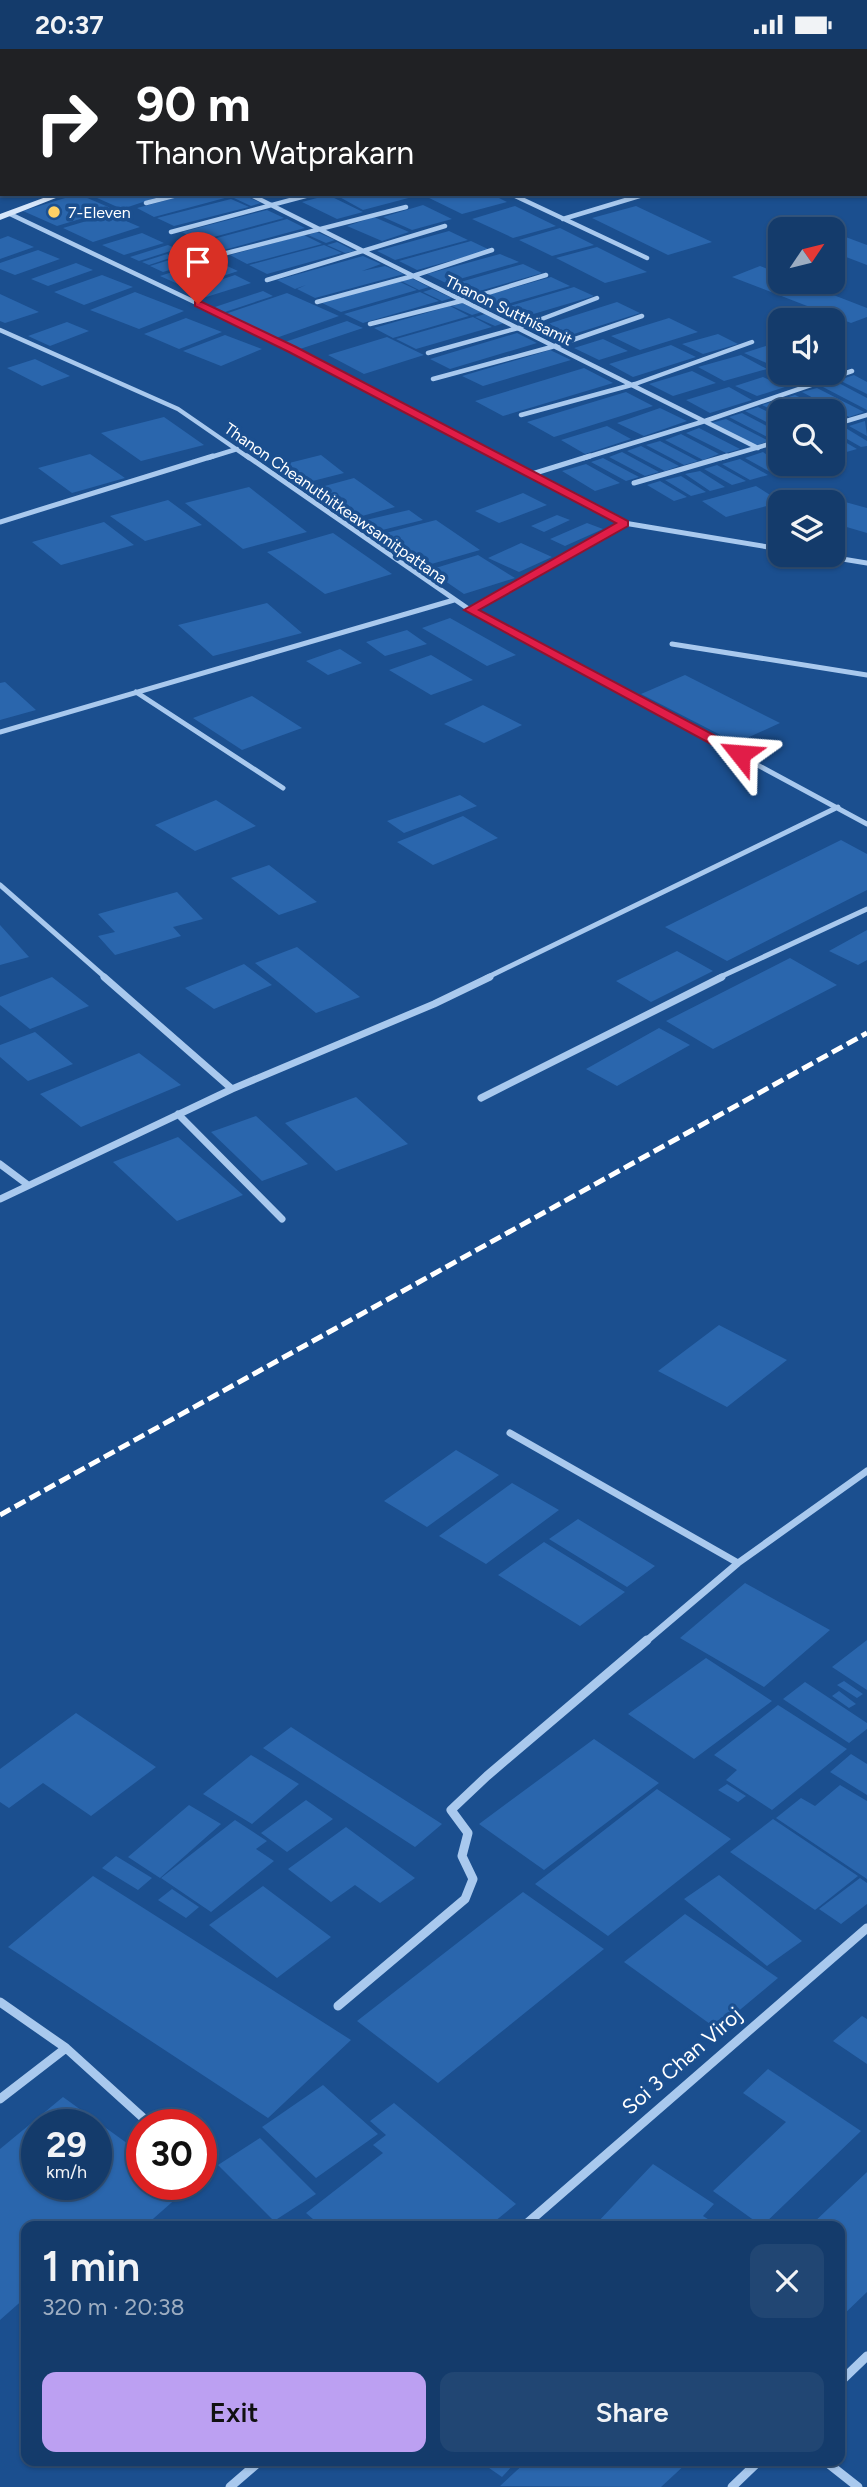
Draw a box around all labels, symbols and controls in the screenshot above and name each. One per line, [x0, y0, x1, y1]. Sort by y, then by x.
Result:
text: 20:37 [35, 9, 104, 41]
text: 90 m [136, 74, 251, 133]
icon: right [21, 77, 112, 168]
text: Thanon Watprakarn [136, 134, 414, 172]
place label: 7-Eleven [68, 203, 131, 222]
marker: 7-Eleven [46, 204, 62, 220]
north arrow [768, 217, 845, 294]
map controls [768, 217, 845, 567]
pin [168, 232, 228, 304]
icon: arrive [179, 243, 217, 281]
street label: Thanon Sutthisamit [442, 271, 576, 350]
button: sound [768, 308, 845, 385]
button: search [768, 399, 845, 476]
street label: Thanon Cheanuthitkeawsamitpattana [221, 419, 451, 588]
button: layers [768, 490, 845, 567]
position arrow [703, 717, 777, 791]
street label: Soi 3 Chan Viroj [617, 2002, 747, 2119]
speed limit sign: 30 [126, 2109, 217, 2200]
text: 29 [46, 2124, 87, 2166]
text: km/h [46, 2161, 87, 2183]
text: 1 min [42, 2241, 140, 2292]
button: close [750, 2244, 824, 2318]
text: 320 m · 20:38 [42, 2293, 185, 2321]
button: Exit [42, 2372, 426, 2452]
button: Share [440, 2372, 824, 2452]

